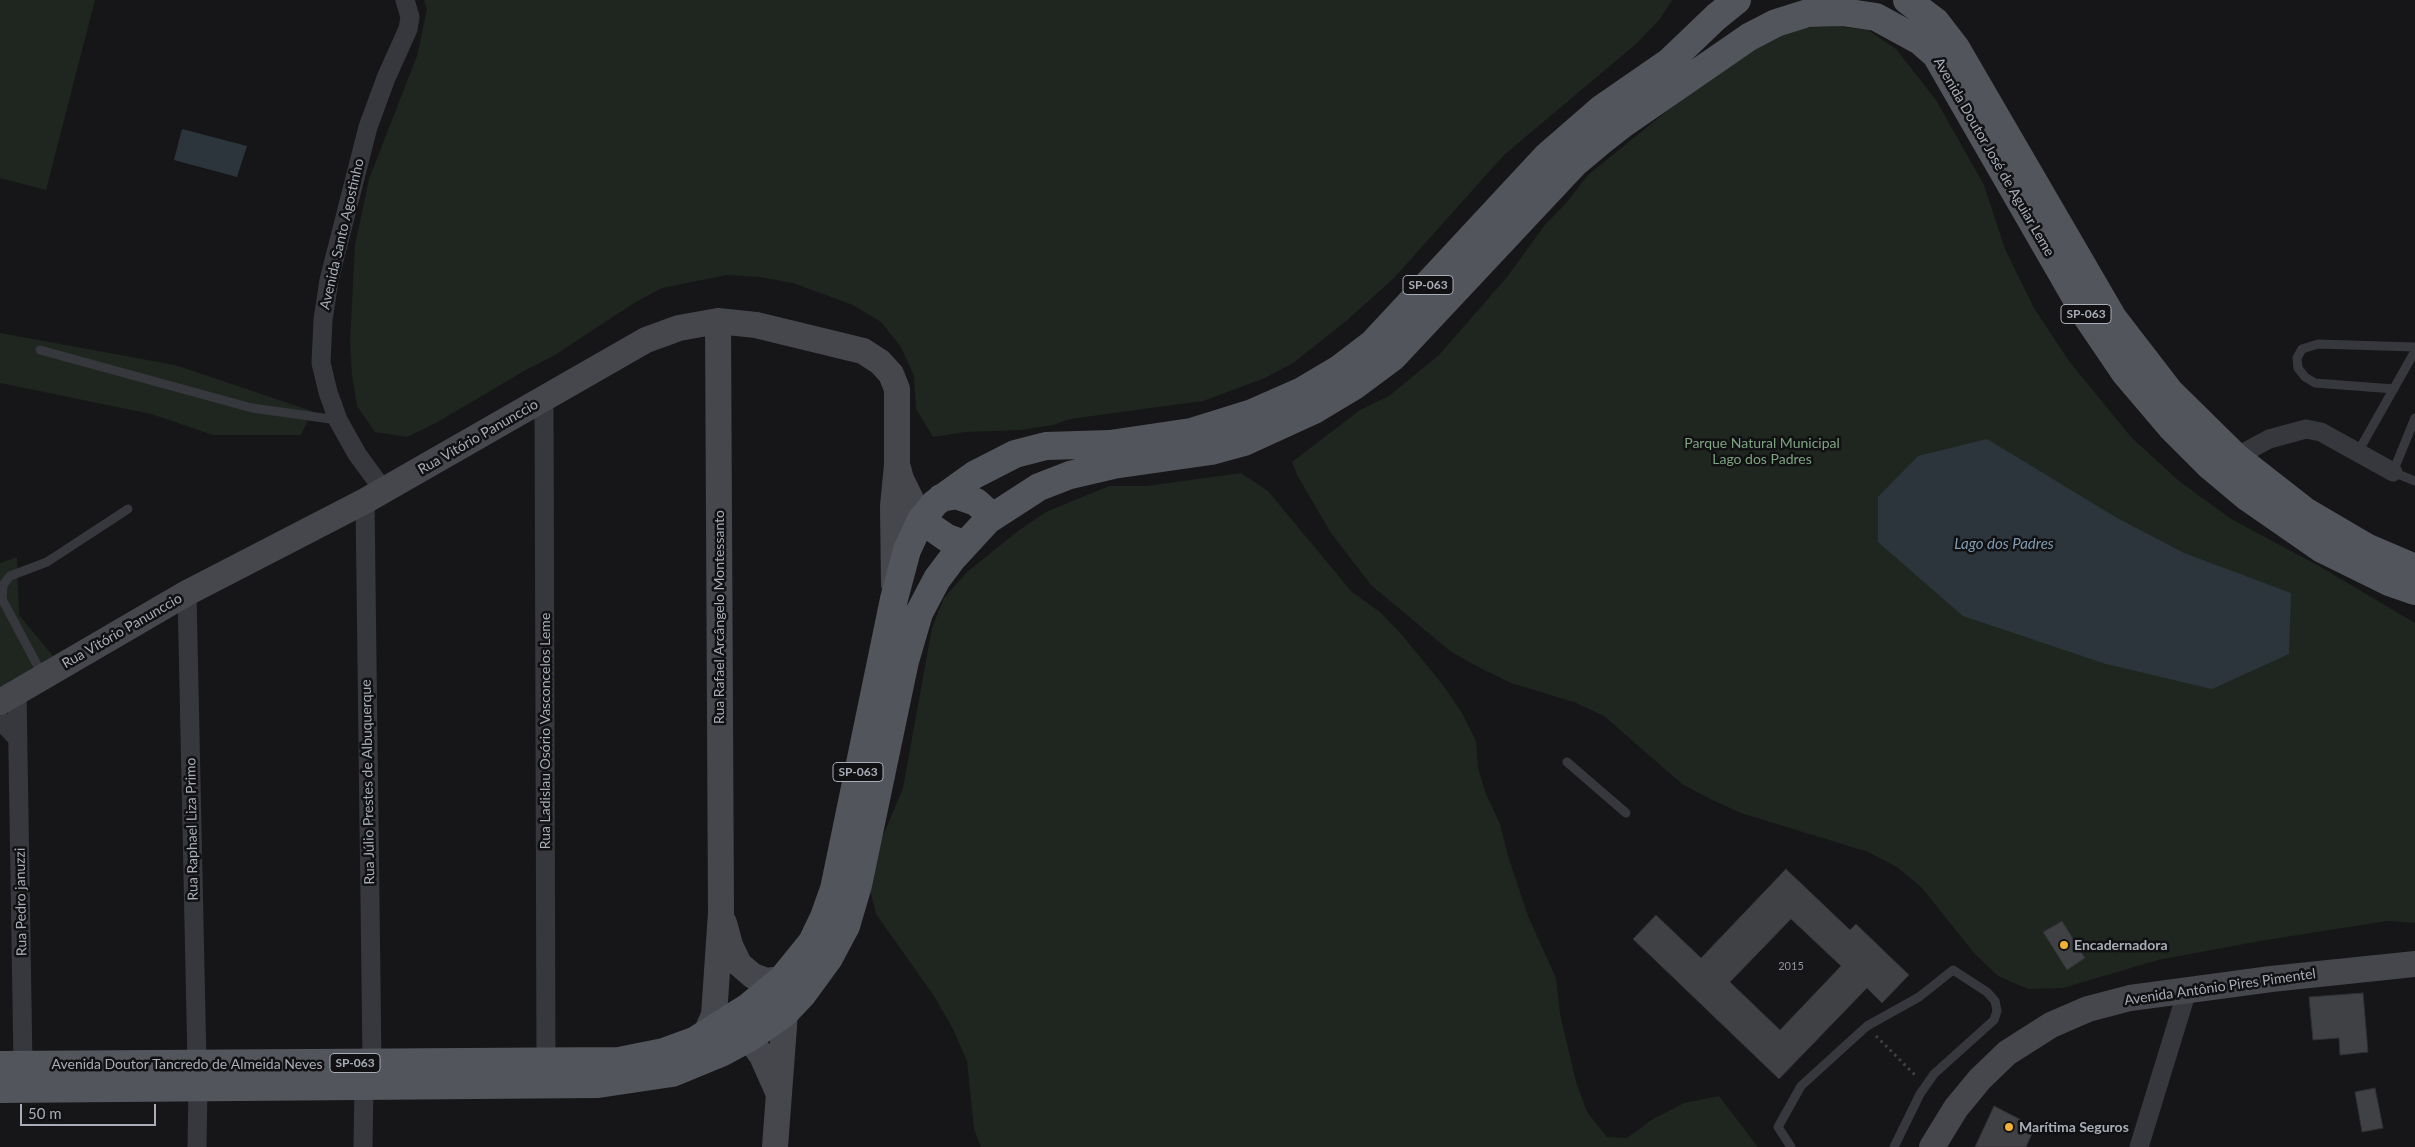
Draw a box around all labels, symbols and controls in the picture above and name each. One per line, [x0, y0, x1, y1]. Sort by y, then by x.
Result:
street label: Avenida Doutor José de Aguiar Leme [1930, 55, 2058, 259]
street label: Avenida Santo Agostinho [316, 157, 368, 311]
road number: SP-063 [1403, 276, 1453, 294]
road number: SP-063 [2061, 304, 2111, 324]
street label: Rua Vitório Panunccio [415, 396, 541, 478]
park label: Parque Natural Municipal Lago dos Padres [1684, 435, 1840, 468]
street label: Rua Rafael Arcângelo Montessanto [711, 510, 727, 724]
water label: Lago dos Padres [1954, 535, 2054, 553]
street label: Rua Vitório Panunccio [59, 590, 185, 672]
street label: Rua Ladislau Osório Vasconcelos Leme [537, 613, 553, 849]
street label: Rua Júlio Prestes de Albuquerque [358, 679, 378, 885]
street label: Rua Raphael Liza Primo [182, 757, 202, 901]
road number: SP-063 [833, 762, 883, 782]
street label: Rua Pedro januzzi [12, 848, 30, 956]
place label: Encadernadora [2074, 937, 2168, 953]
marker: Encadernadora [2058, 939, 2070, 951]
house number: 2015 [1778, 959, 1804, 973]
street label: Avenida Antônio Pires Pimentel [2123, 965, 2317, 1009]
road number: SP-063 [330, 1054, 380, 1072]
street label: Avenida Doutor Tancredo de Almeida Neves [52, 1056, 322, 1072]
scale bar [22, 1094, 159, 1126]
text: 50 m [28, 1104, 62, 1122]
place label: Marítima Seguros [2019, 1119, 2129, 1135]
marker: Marítima Seguros [2003, 1121, 2015, 1133]

